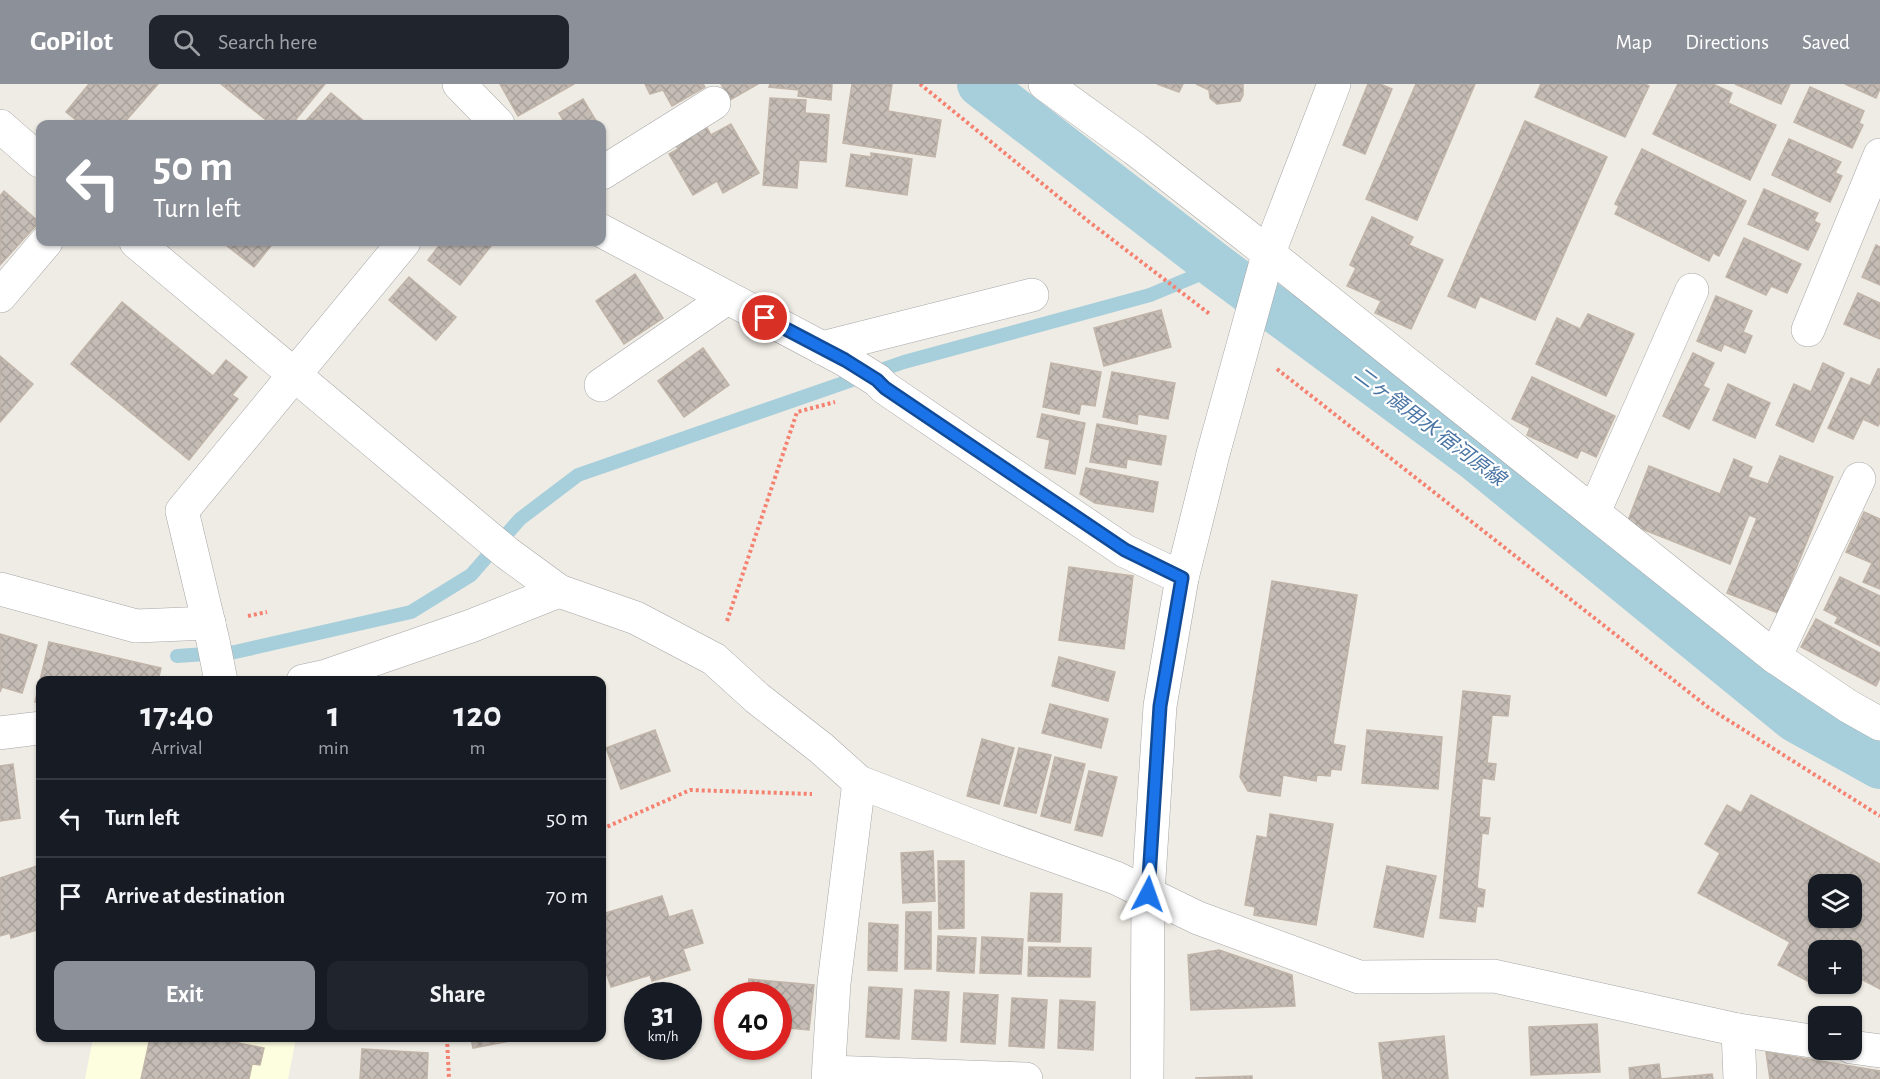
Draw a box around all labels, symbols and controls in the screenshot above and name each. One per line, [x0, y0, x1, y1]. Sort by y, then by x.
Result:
search box [149, 15, 569, 69]
icon: search [170, 26, 203, 59]
text: GoPilot [30, 28, 113, 56]
text: Search here [218, 31, 318, 53]
text: Map [1616, 32, 1652, 53]
text: Directions [1685, 32, 1769, 53]
text: Saved [1802, 32, 1850, 53]
icon: left [54, 144, 132, 222]
text: 50 m [153, 146, 233, 188]
text: Turn left [153, 195, 241, 222]
pin [739, 292, 790, 343]
icon: arrive [748, 301, 781, 334]
water label: 二ヶ領用水 宿河原線 [1350, 363, 1511, 492]
text: 17:40 [140, 697, 214, 733]
text: 1 [327, 697, 340, 733]
text: 120 [453, 697, 502, 733]
text: Arrival [151, 738, 203, 758]
text: min [318, 738, 349, 758]
text: m [470, 738, 486, 758]
icon: left [54, 802, 87, 835]
text: Turn left [105, 807, 179, 829]
text: 50 m [546, 807, 588, 829]
position arrow [1116, 862, 1180, 926]
map controls [1808, 874, 1862, 1060]
button: layers [1808, 874, 1862, 928]
icon: arrive [54, 880, 87, 913]
text: Arrive at destination [105, 885, 285, 907]
text: 70 m [546, 885, 588, 907]
button: + [1808, 940, 1862, 994]
button: Exit [54, 961, 315, 1030]
button: Share [327, 961, 588, 1030]
speed limit sign: 40 [714, 982, 792, 1060]
text: 31 [651, 999, 675, 1029]
button: − [1808, 1006, 1862, 1060]
text: km/h [648, 1029, 678, 1044]

